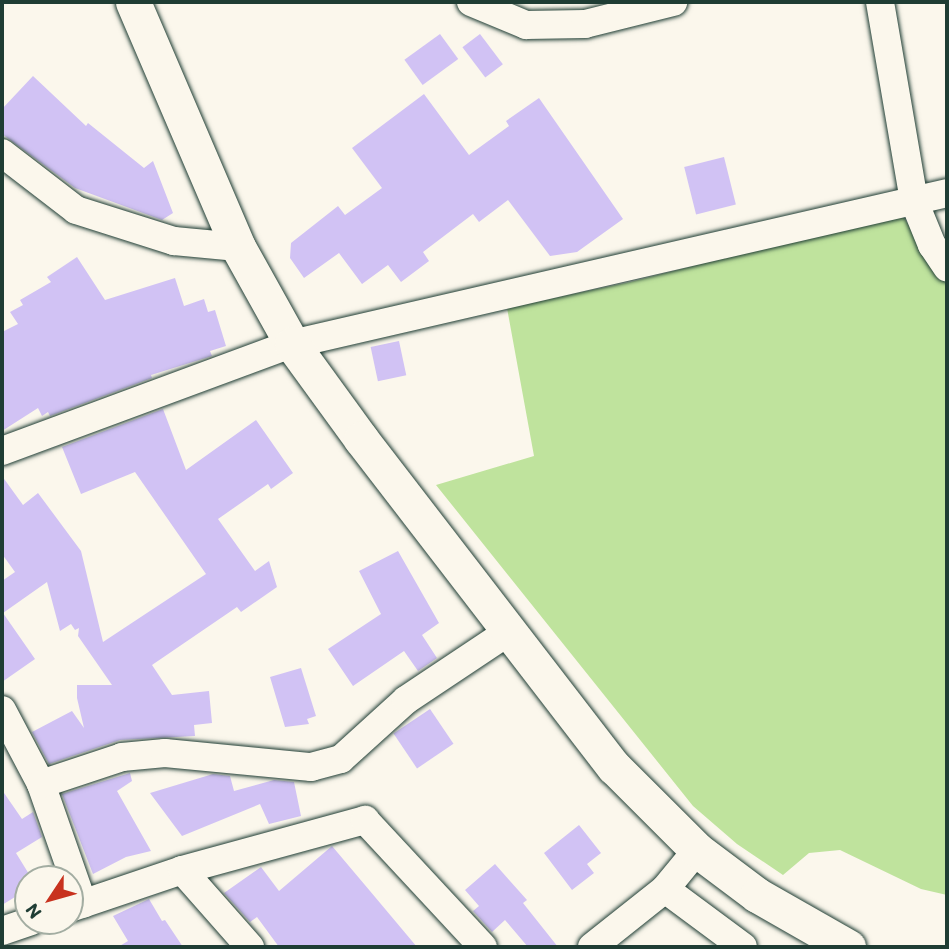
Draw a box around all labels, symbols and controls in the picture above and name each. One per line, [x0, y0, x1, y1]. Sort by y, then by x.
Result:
north arrow [14, 865, 84, 935]
text: N [20, 900, 46, 923]

